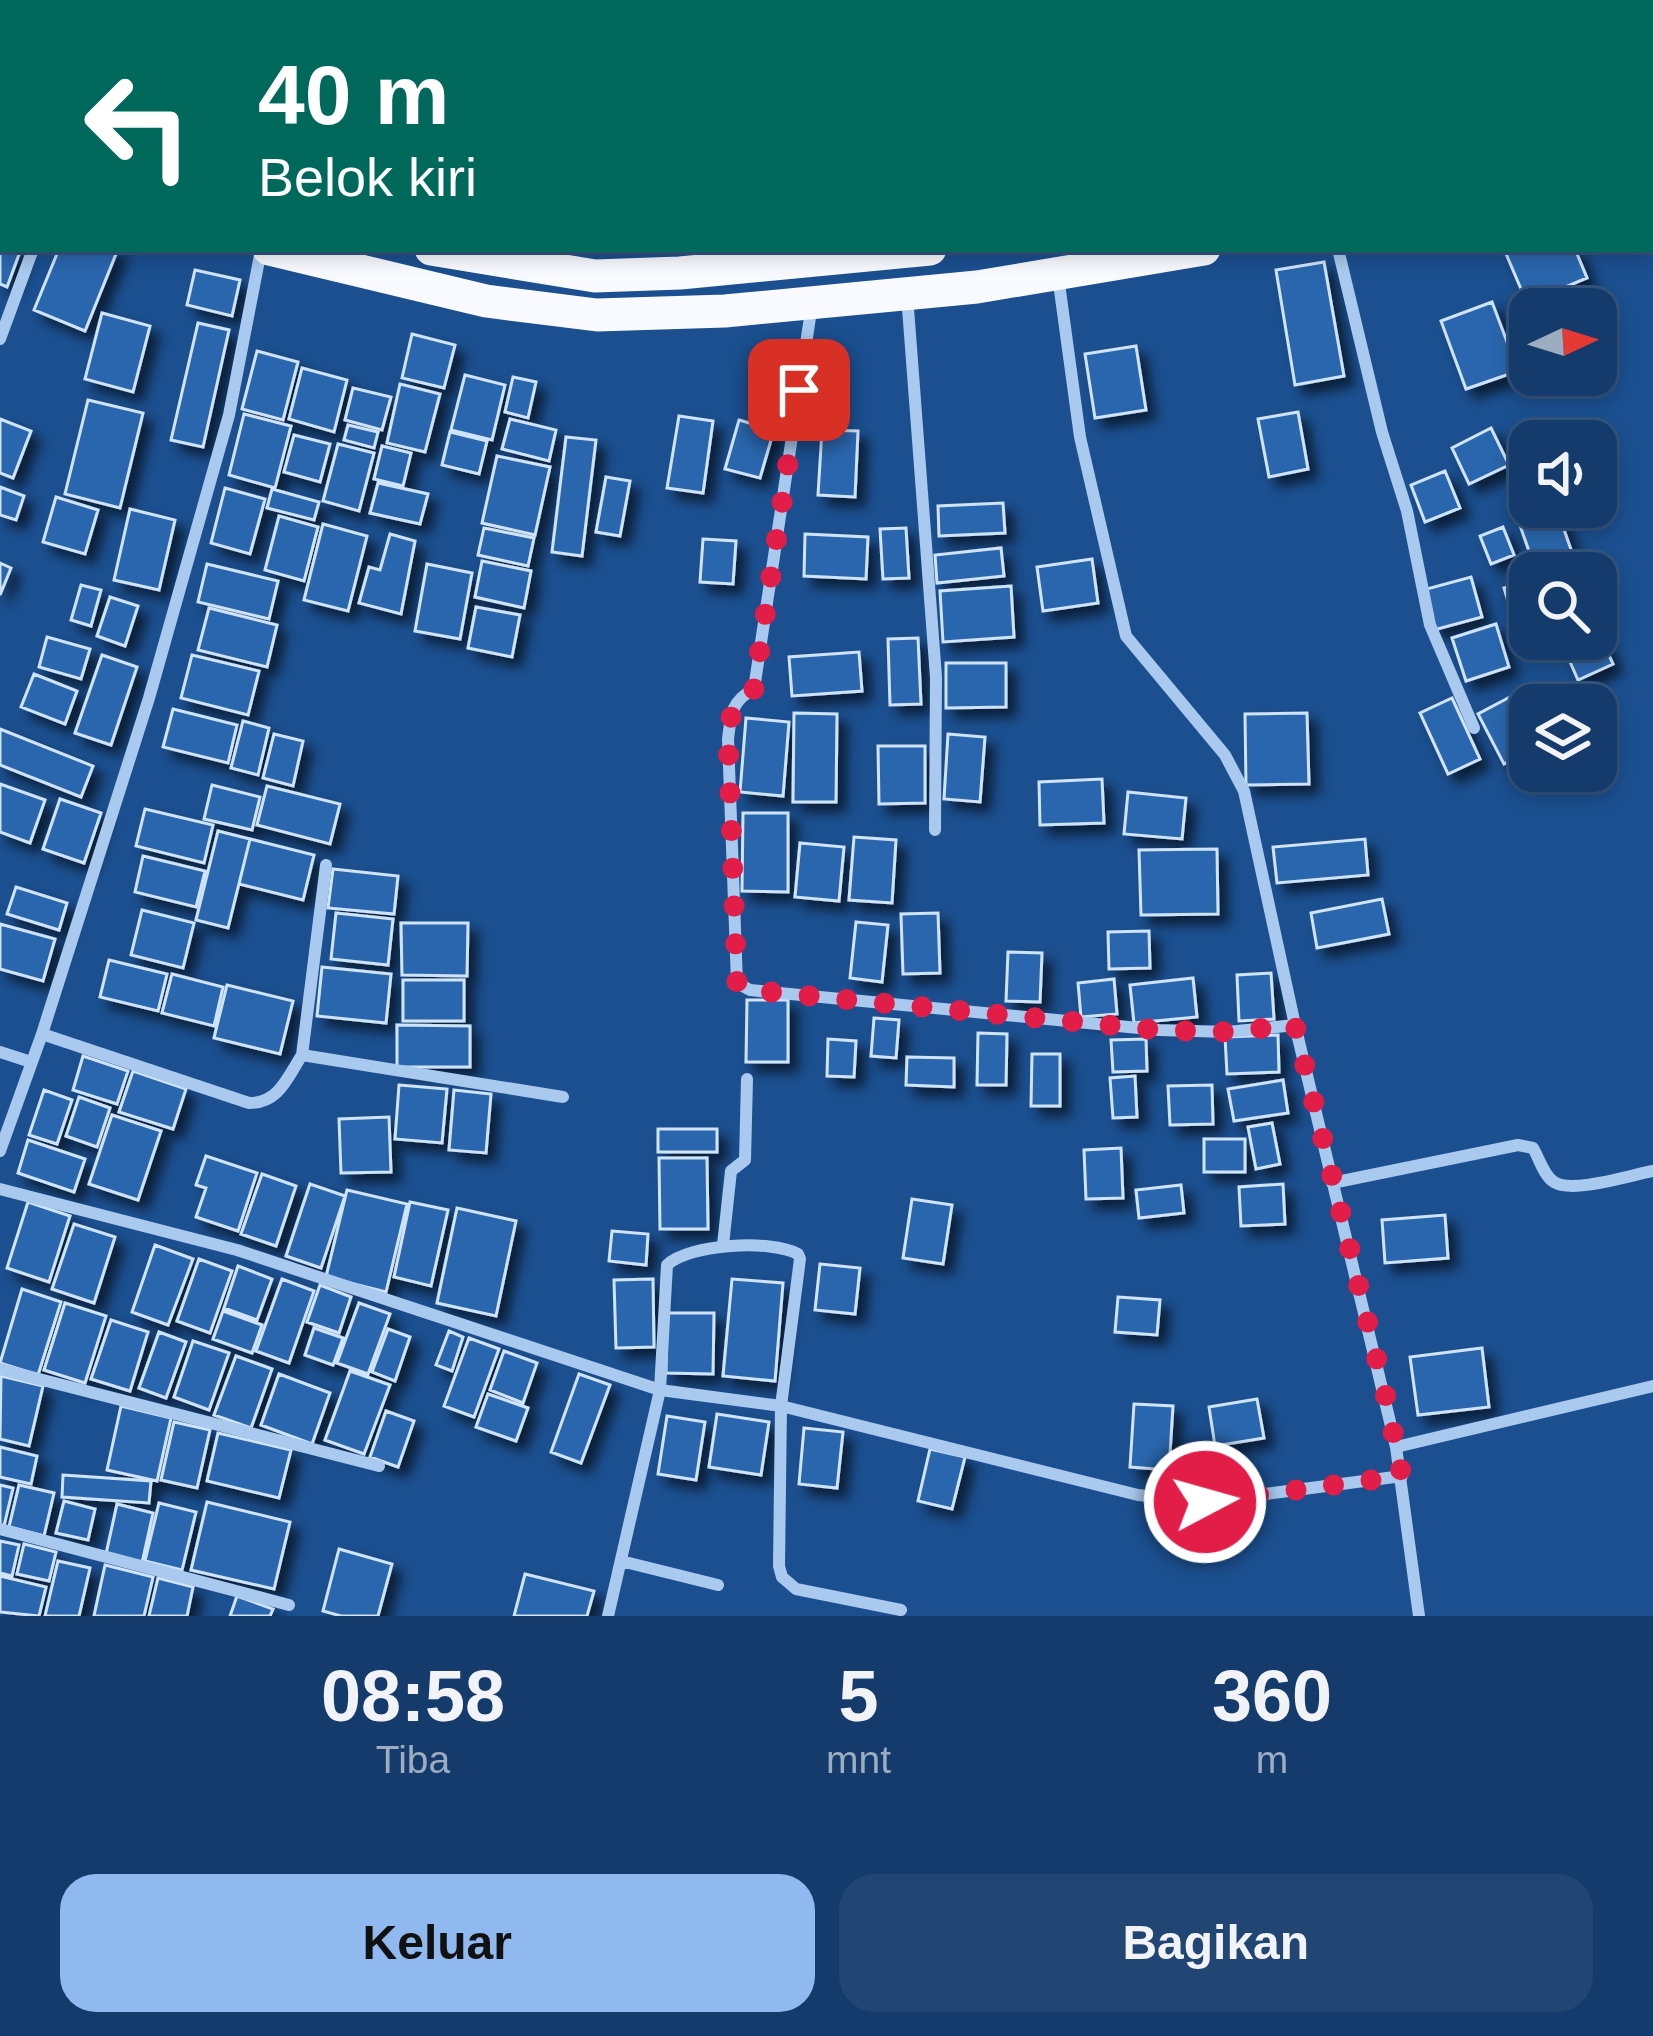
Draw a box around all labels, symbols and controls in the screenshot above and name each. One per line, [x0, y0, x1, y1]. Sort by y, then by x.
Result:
icon: left [60, 48, 216, 204]
text: 40 m [258, 48, 449, 142]
text: Belok kiri [258, 147, 477, 207]
north arrow [1509, 288, 1617, 396]
map controls [1509, 288, 1617, 792]
pin [748, 339, 850, 441]
icon: arrive [766, 357, 832, 423]
button: sound [1509, 420, 1617, 528]
button: search [1509, 552, 1617, 660]
button: layers [1509, 684, 1617, 792]
position arrow [1142, 1439, 1268, 1565]
text: 08:58 [321, 1656, 505, 1736]
text: 5 [838, 1656, 879, 1736]
text: 360 [1212, 1656, 1332, 1736]
text: Tiba [376, 1738, 450, 1781]
text: mnt [826, 1738, 891, 1781]
text: m [1256, 1738, 1288, 1781]
button: Keluar [60, 1874, 815, 2012]
button: Bagikan [839, 1874, 1593, 2012]

